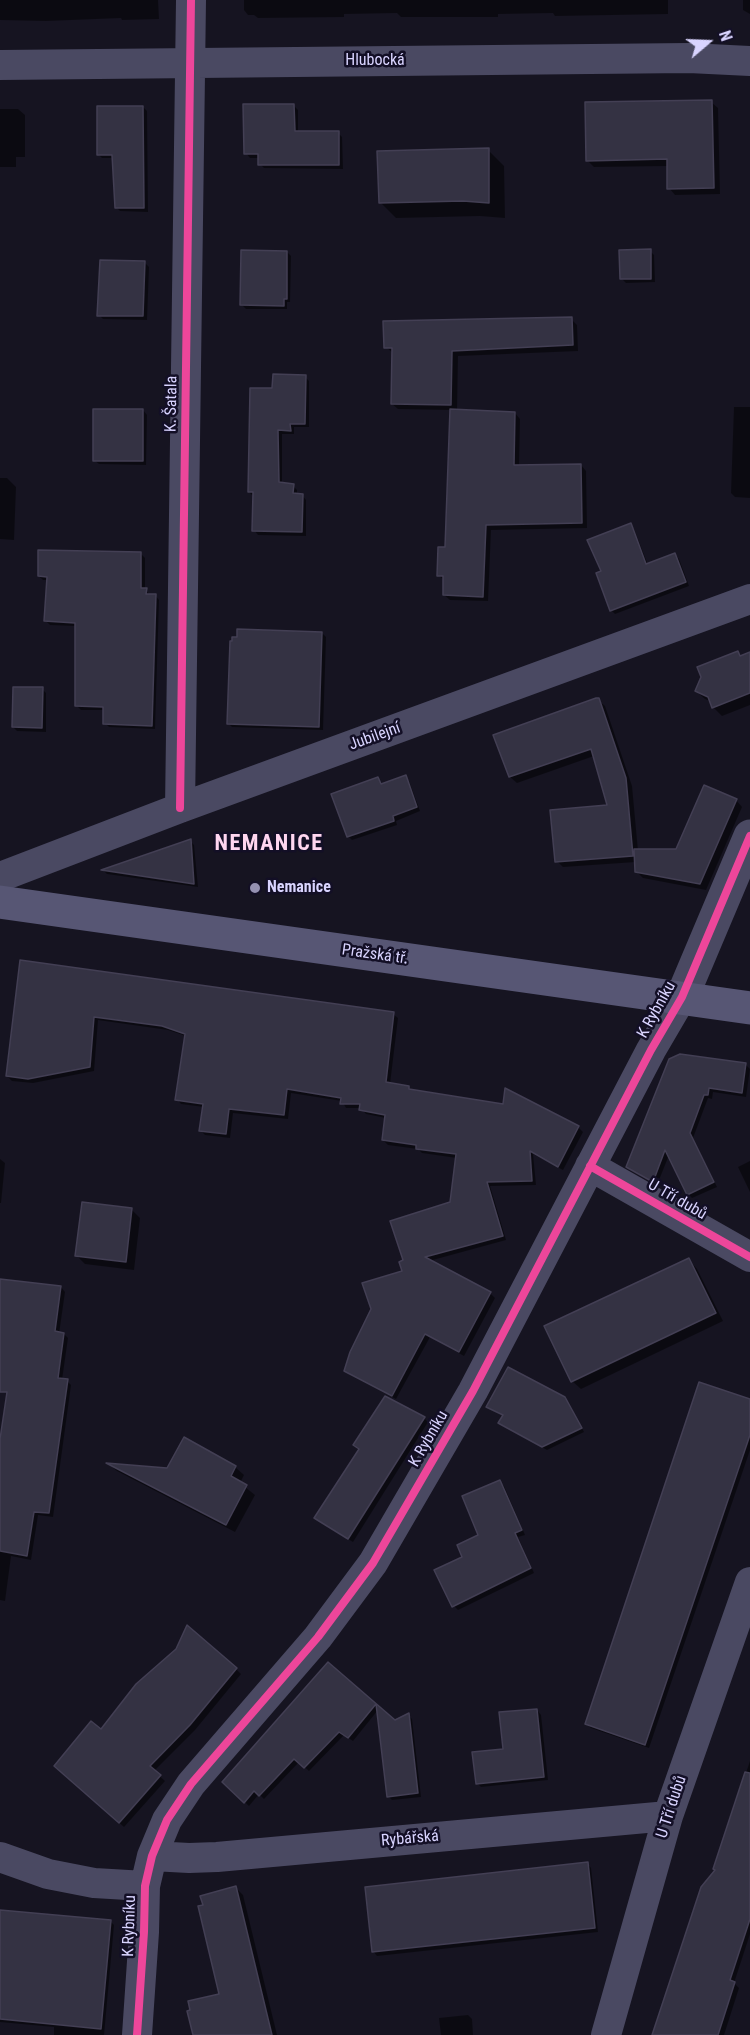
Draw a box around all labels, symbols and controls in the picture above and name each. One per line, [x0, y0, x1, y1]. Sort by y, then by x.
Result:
north arrow [678, 12, 738, 72]
text: N [715, 28, 736, 44]
street label: Hlubocká [345, 51, 405, 71]
street label: K. Šatala [162, 376, 182, 432]
street label: Jubilejní [347, 719, 403, 755]
district label: NEMANICE [214, 831, 324, 857]
place label: Nemanice [267, 878, 331, 898]
marker: Nemanice [248, 881, 262, 895]
street label: Pražská tř. [341, 941, 409, 969]
street label: K Rybníku [634, 978, 680, 1042]
street label: U Tří dubů [644, 1176, 710, 1224]
street label: K Rybníku [405, 1407, 453, 1471]
street label: U Tří dubů [653, 1773, 691, 1841]
street label: Rybářská [380, 1827, 440, 1851]
street label: K Rybníku [119, 1895, 141, 1957]

